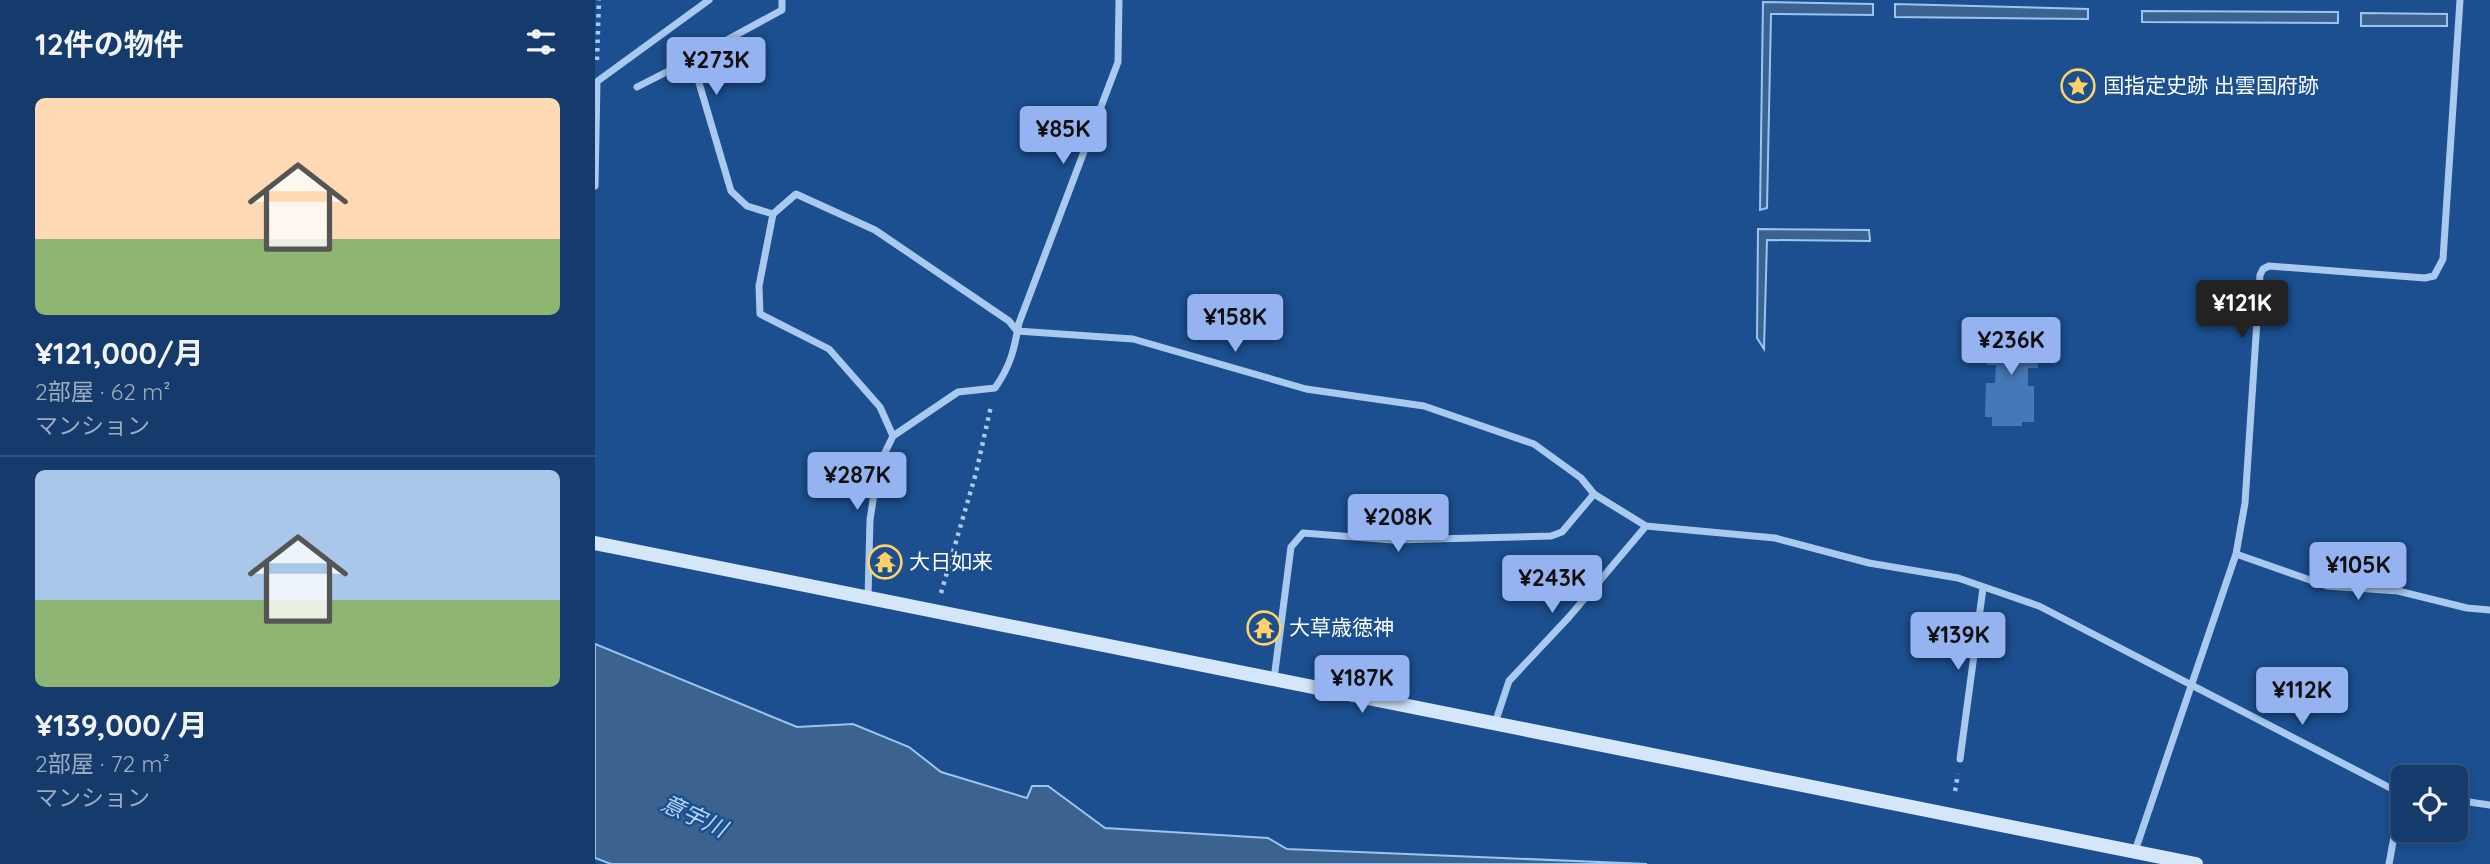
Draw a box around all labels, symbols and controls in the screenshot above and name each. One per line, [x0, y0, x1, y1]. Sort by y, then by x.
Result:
icon: filters [522, 23, 560, 61]
text: 12件の物件 [35, 25, 184, 63]
pin: ¥273K [667, 38, 765, 97]
text: ¥273K [683, 45, 749, 74]
place icon: 国指定史跡 出雲国府跡 [2059, 67, 2097, 105]
place label: 国指定史跡 出雲国府跡 [2103, 72, 2319, 98]
pin: ¥85K [1022, 106, 1104, 166]
text: ¥85K [1036, 114, 1090, 143]
icon: home [235, 144, 361, 270]
pin: ¥121K [2193, 280, 2291, 340]
text: ¥121K [2212, 288, 2272, 317]
pin: ¥158K [1186, 294, 1284, 354]
text: ¥158K [1203, 302, 1267, 331]
pin: ¥236K [1962, 318, 2060, 377]
text: ¥236K [1978, 325, 2044, 354]
text: ¥121,000/月 [35, 334, 204, 372]
text: 2部屋 · 62 m² [35, 377, 170, 406]
text: マンション [35, 411, 150, 440]
pin: ¥287K [808, 452, 906, 512]
text: ¥287K [823, 460, 891, 489]
pin: ¥208K [1349, 494, 1447, 554]
text: ¥208K [1364, 502, 1432, 531]
icon: home [235, 516, 361, 642]
pin: ¥105K [2309, 542, 2407, 602]
temple icon: 大日如来 [866, 543, 904, 581]
place label: 大日如来 [909, 548, 993, 574]
text: ¥105K [2325, 550, 2391, 579]
pin: ¥243K [1503, 556, 1601, 615]
text: ¥243K [1518, 563, 1586, 592]
temple icon: 大草歳徳神 [1245, 609, 1283, 647]
pin: ¥139K [1909, 612, 2007, 672]
place label: 大草歳徳神 [1289, 614, 1394, 640]
text: ¥139K [1926, 620, 1990, 649]
pin: ¥187K [1313, 656, 1411, 715]
text: ¥187K [1331, 663, 1393, 692]
pin: ¥112K [2253, 668, 2351, 727]
text: ¥112K [2272, 675, 2332, 704]
text: ¥139,000/月 [35, 706, 208, 744]
text: 2部屋 · 72 m² [35, 749, 170, 778]
map controls [2391, 765, 2468, 842]
button: locate [2391, 765, 2468, 842]
text: マンション [35, 783, 150, 812]
water label: 意宇川 [657, 788, 734, 845]

